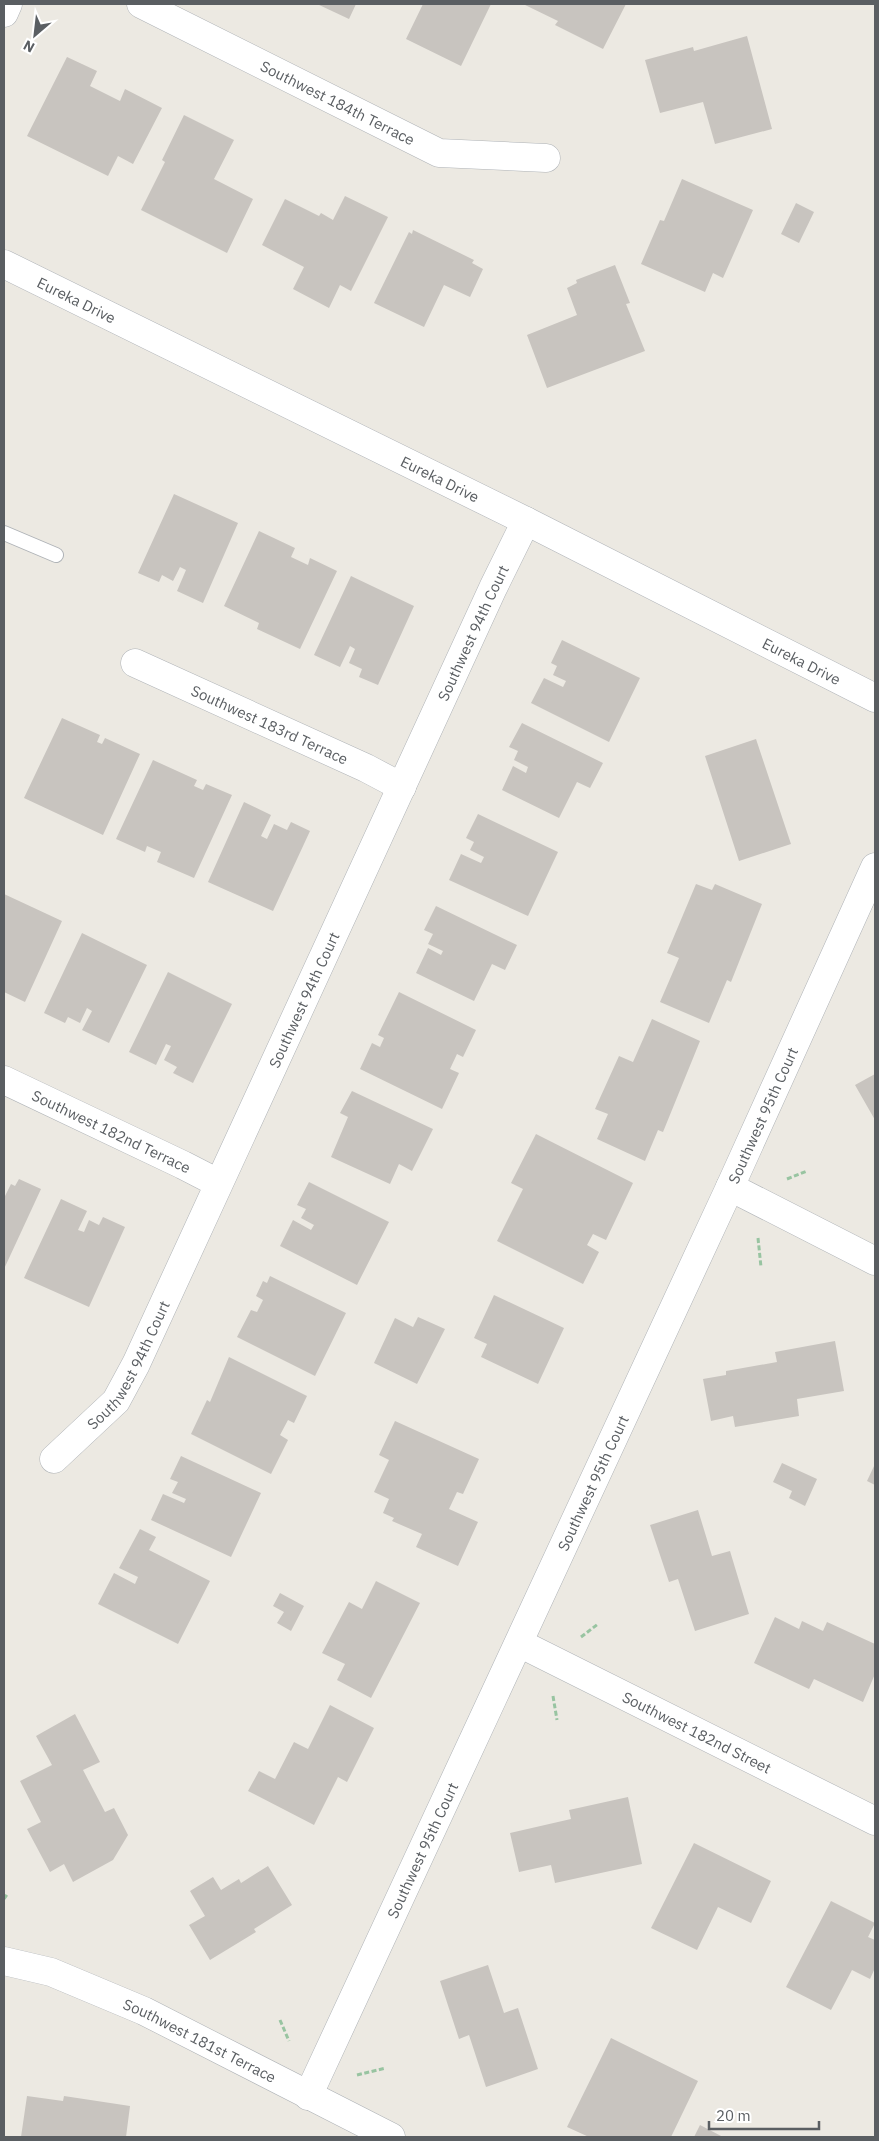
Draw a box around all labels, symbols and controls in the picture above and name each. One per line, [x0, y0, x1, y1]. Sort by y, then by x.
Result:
north arrow [10, 10, 60, 60]
text: N [20, 36, 38, 57]
street label: Southwest 184th Terrace [257, 56, 418, 149]
street label: Eureka Drive [34, 272, 119, 327]
street label: Eureka Drive [398, 451, 482, 506]
street label: Southwest 94th Court [433, 562, 512, 704]
street label: Eureka Drive [759, 633, 844, 689]
street label: Southwest 183rd Terrace [188, 680, 351, 768]
street label: Southwest 94th Court [264, 929, 343, 1071]
street label: Southwest 95th Court [723, 1044, 802, 1186]
street label: Southwest 182nd Terrace [29, 1085, 194, 1177]
street label: Southwest 94th Court [83, 1297, 173, 1433]
street label: Southwest 95th Court [553, 1412, 632, 1554]
street label: Southwest 182nd Street [619, 1687, 775, 1777]
street label: Southwest 95th Court [382, 1779, 462, 1921]
street label: Southwest 181st Terrace [121, 1994, 279, 2086]
scale bar [709, 2098, 819, 2130]
text: 20 m [716, 2106, 751, 2125]

